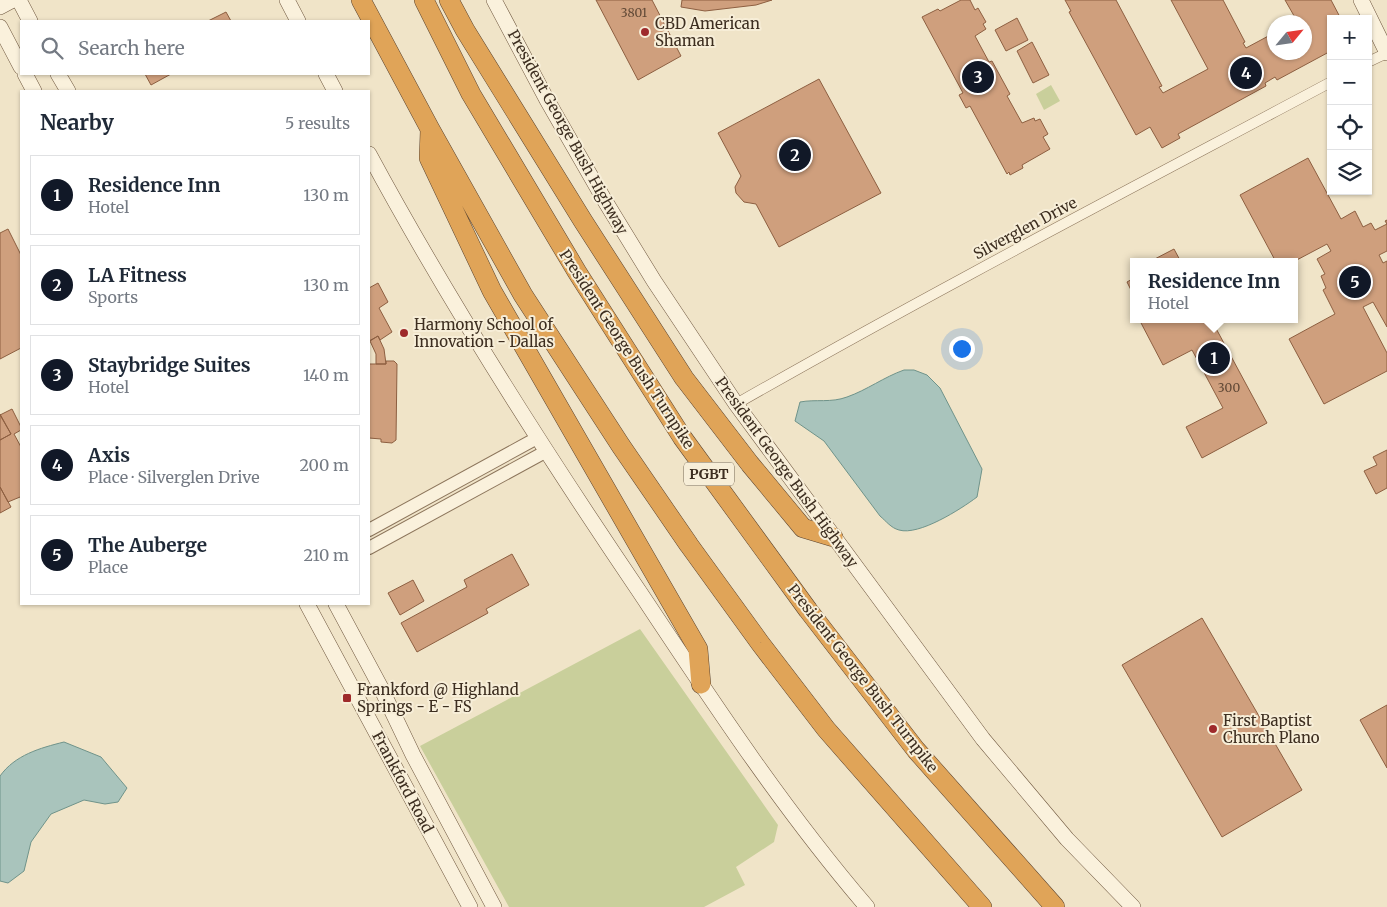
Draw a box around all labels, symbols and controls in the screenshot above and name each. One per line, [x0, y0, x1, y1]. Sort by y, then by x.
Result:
house number: 3801 [621, 5, 648, 20]
place label: CBD American Shaman [655, 14, 760, 50]
north arrow [1267, 15, 1312, 60]
map controls [1327, 15, 1372, 195]
button: + [1327, 15, 1372, 60]
search box [20, 20, 370, 75]
street label: President George Bush Highway [504, 26, 632, 238]
marker: CBD American Shaman [639, 26, 651, 38]
icon: search [38, 34, 66, 62]
text: Search here [78, 36, 185, 60]
pin: 4 [1230, 54, 1262, 92]
pin: 3 [962, 58, 994, 96]
button: − [1327, 60, 1372, 105]
button: locate [1327, 105, 1372, 150]
text: Nearby [40, 109, 114, 136]
text: 5 results [285, 113, 350, 133]
pin: 2 [779, 136, 811, 174]
button: layers [1327, 150, 1372, 195]
text: Residence Inn [88, 173, 220, 197]
text: 1 [53, 185, 61, 205]
text: 130 m [303, 185, 349, 205]
street label: Silverglen Drive [970, 193, 1080, 263]
text: Hotel [88, 197, 129, 217]
street label: President George Bush Turnpike [555, 246, 699, 452]
popup [1130, 258, 1298, 323]
text: LA Fitness [88, 263, 187, 287]
pin: 5 [1339, 263, 1371, 301]
text: Residence Inn [1148, 269, 1280, 293]
text: 2 [52, 275, 62, 295]
text: 130 m [303, 275, 349, 295]
text: Sports [88, 287, 138, 307]
text: Hotel [1148, 293, 1189, 313]
place label: Harmony School of Innovation - Dallas [414, 315, 554, 351]
marker: Harmony School of Innovation - Dallas [398, 327, 410, 339]
your location [949, 336, 975, 362]
pin: 1 [1198, 339, 1230, 377]
text: Staybridge Suites [88, 353, 251, 377]
text: 3 [52, 365, 62, 385]
text: 140 m [303, 365, 349, 385]
street label: President George Bush Highway [711, 373, 863, 571]
text: Hotel [88, 377, 129, 397]
house number: 300 [1218, 380, 1240, 395]
text: Axis [88, 443, 130, 467]
text: 4 [52, 455, 62, 475]
text: 200 m [299, 455, 349, 475]
road number: PGBT [684, 462, 734, 486]
text: Place · Silverglen Drive [88, 467, 260, 487]
text: The Auberge [88, 533, 207, 557]
text: 5 [52, 545, 62, 565]
text: 210 m [304, 545, 349, 565]
text: Place [88, 557, 128, 577]
street label: President George Bush Turnpike [784, 580, 943, 776]
place label: Frankford @ Highland Springs - E - FS [357, 680, 519, 716]
marker: Frankford @ Highland Springs - E - FS [341, 692, 353, 704]
place label: First Baptist Church Plano [1223, 711, 1320, 747]
marker: First Baptist Church Plano [1207, 723, 1219, 735]
street label: Frankford Road [368, 728, 438, 836]

